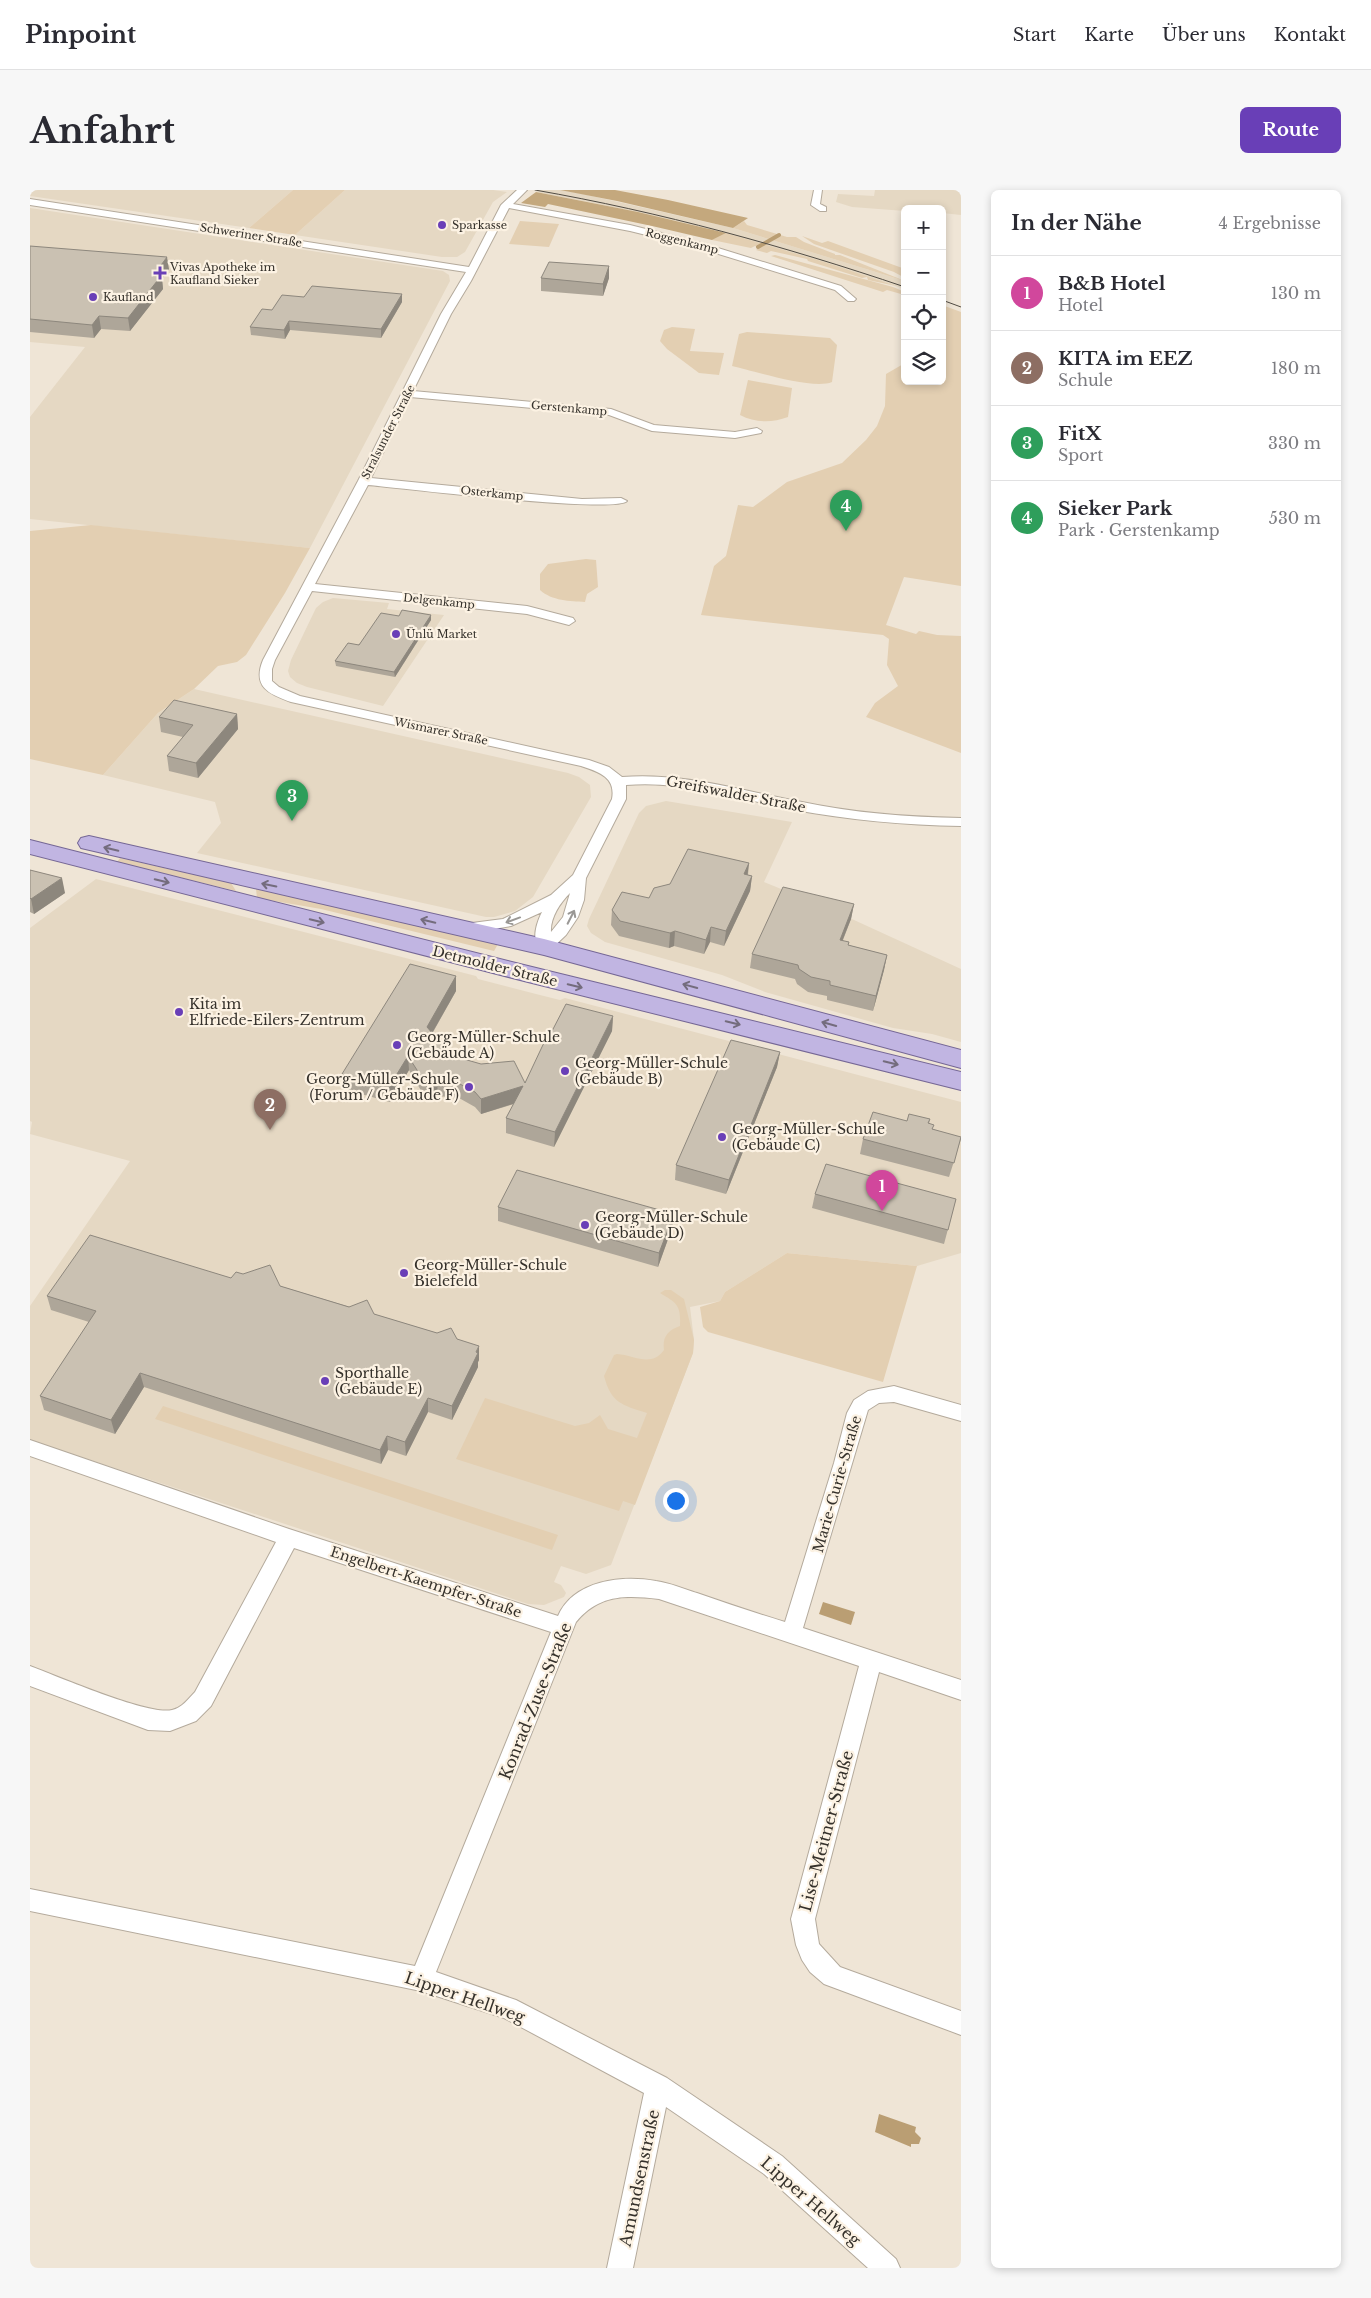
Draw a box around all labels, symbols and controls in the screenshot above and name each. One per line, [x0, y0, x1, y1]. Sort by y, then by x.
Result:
text: Pinpoint [25, 20, 136, 49]
text: Start [1013, 24, 1056, 46]
text: Karte [1084, 24, 1134, 46]
text: Über uns [1162, 24, 1246, 46]
text: Kontakt [1274, 24, 1346, 46]
button: Route [1240, 107, 1341, 153]
text: Anfahrt [30, 109, 175, 152]
map controls [901, 205, 946, 385]
button: + [901, 205, 946, 250]
text: In der Nähe [1011, 210, 1142, 236]
text: 4 Ergebnisse [1218, 213, 1321, 233]
place label: Sparkasse [452, 218, 507, 232]
marker: Sparkasse [436, 219, 448, 231]
street label: Schweriner Straße [199, 220, 303, 250]
street label: Roggenkamp [644, 225, 720, 257]
button: − [901, 250, 946, 295]
place label: Vivas Apotheke im Kaufland Sieker [169, 260, 275, 287]
marker: Vivas Apotheke im Kaufland Sieker [154, 267, 166, 279]
text: B&B Hotel [1058, 272, 1165, 295]
text: 1 [1024, 283, 1030, 303]
text: 130 m [1271, 283, 1321, 303]
place label: Kaufland [103, 290, 154, 304]
marker: Kaufland [87, 291, 99, 303]
button: locate [901, 295, 946, 340]
text: Hotel [1058, 295, 1103, 315]
button: layers [901, 340, 946, 385]
text: KITA im EEZ [1058, 347, 1193, 370]
text: 2 [1022, 358, 1032, 378]
text: 180 m [1271, 358, 1321, 378]
text: Schule [1058, 370, 1113, 390]
street label: Stralsunder Straße [358, 382, 418, 482]
street label: Gerstenkamp [530, 398, 608, 418]
text: FitX [1058, 422, 1101, 445]
text: 3 [1022, 433, 1032, 453]
text: 330 m [1268, 433, 1321, 453]
text: Sport [1058, 445, 1103, 465]
street label: Osterkamp [460, 483, 524, 503]
pin: 4 [830, 490, 862, 531]
text: Sieker Park [1058, 497, 1172, 520]
text: 4 [1022, 508, 1032, 528]
text: 530 m [1269, 508, 1321, 528]
text: Park · Gerstenkamp [1058, 520, 1220, 540]
street label: Delgenkamp [402, 590, 476, 612]
place label: Ünlü Market [406, 627, 478, 641]
marker: Ünlü Market [390, 628, 402, 640]
street label: Wismarer Straße [392, 714, 489, 748]
street label: Greifswalder Straße [665, 772, 807, 816]
pin: 3 [276, 780, 308, 821]
one-way arrow [104, 844, 120, 853]
one-way arrow [154, 877, 170, 886]
one-way arrow [262, 880, 278, 889]
one-way arrow [567, 910, 576, 925]
one-way arrow [420, 916, 436, 925]
one-way arrow [505, 916, 521, 925]
one-way arrow [309, 917, 325, 926]
street label: Detmolder Straße [430, 942, 560, 990]
one-way arrow [682, 981, 698, 990]
one-way arrow [567, 982, 583, 991]
place label: Kita im Elfriede-Eilers-Zentrum [189, 995, 364, 1029]
marker: Kita im Elfriede-Eilers-Zentrum [173, 1006, 185, 1018]
one-way arrow [725, 1019, 741, 1029]
one-way arrow [822, 1019, 838, 1029]
place label: Georg-Müller-Schule (Gebäude A) [407, 1028, 560, 1062]
marker: Georg-Müller-Schule (Gebäude A) [391, 1039, 403, 1051]
place label: Georg-Müller-Schule (Gebäude B) [575, 1054, 728, 1088]
one-way arrow [882, 1059, 898, 1068]
marker: Georg-Müller-Schule (Gebäude B) [559, 1065, 571, 1077]
place label: Georg-Müller-Schule (Forum / Gebäude F) [306, 1070, 459, 1104]
marker: Georg-Müller-Schule (Forum / Gebäude F) [463, 1081, 475, 1093]
pin: 2 [254, 1089, 286, 1130]
place label: Georg-Müller-Schule (Gebäude C) [732, 1120, 885, 1154]
marker: Georg-Müller-Schule (Gebäude C) [716, 1131, 728, 1143]
pin: 1 [866, 1170, 898, 1211]
place label: Georg-Müller-Schule (Gebäude D) [595, 1208, 748, 1242]
marker: Georg-Müller-Schule (Gebäude D) [579, 1219, 591, 1231]
place label: Georg-Müller-Schule Bielefeld [414, 1256, 567, 1290]
marker: Georg-Müller-Schule Bielefeld [398, 1267, 410, 1279]
place label: Sporthalle (Gebäude E) [335, 1364, 422, 1398]
marker: Sporthalle (Gebäude E) [319, 1375, 331, 1387]
street label: Marie-Curie-Straße [809, 1413, 865, 1555]
your location [663, 1488, 689, 1514]
street label: Engelbert-Kaempfer-Straße [328, 1543, 524, 1621]
street label: Konrad-Zuse-Straße [494, 1620, 576, 1782]
street label: Lise-Meitner-Straße [795, 1748, 857, 1914]
street label: Lipper Hellweg [402, 1967, 528, 2027]
street label: Amundsenstraße [615, 2108, 663, 2249]
street label: Lipper Hellweg [757, 2152, 865, 2250]

